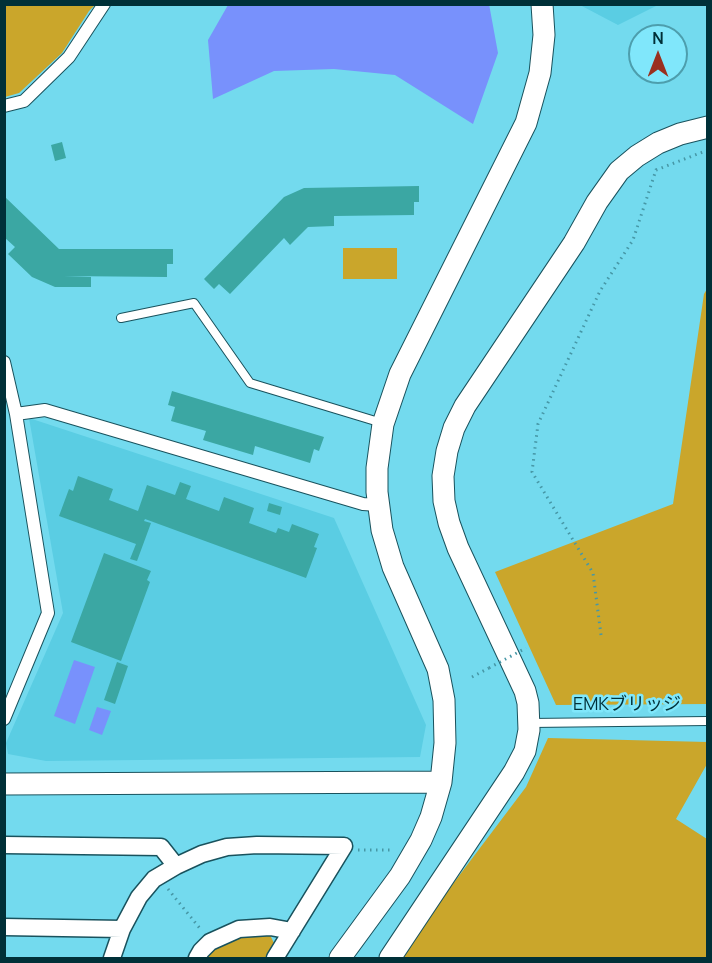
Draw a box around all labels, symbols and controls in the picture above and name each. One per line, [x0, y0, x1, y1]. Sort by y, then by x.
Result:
north arrow [628, 24, 688, 84]
text: N [652, 27, 664, 49]
street label: EMKブリッジ [573, 694, 681, 716]

